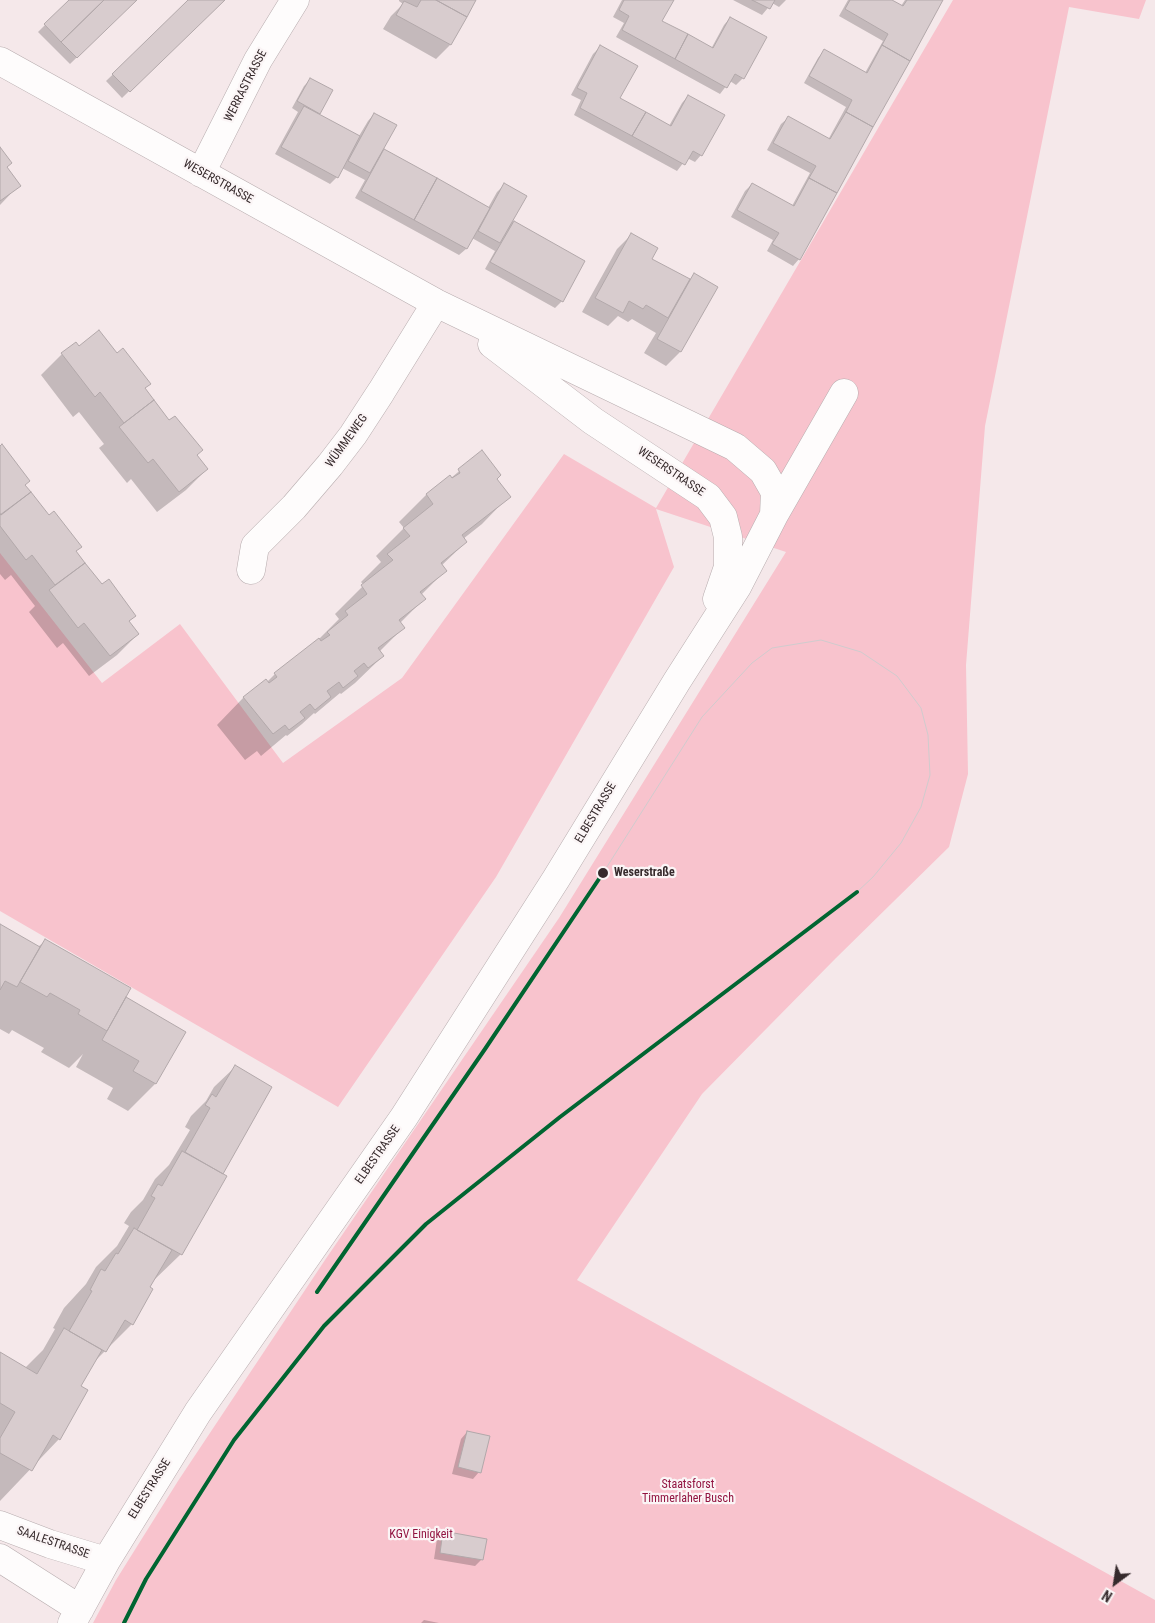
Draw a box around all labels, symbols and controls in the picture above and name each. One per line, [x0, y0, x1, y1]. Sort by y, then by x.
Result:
street label: WERRASTRASSE [222, 48, 270, 124]
street label: WESERSTRASSE [180, 157, 256, 207]
street label: WÜMMEWEG [323, 412, 371, 470]
street label: WESERSTRASSE [635, 444, 707, 500]
street label: ELBESTRASSE [572, 780, 620, 846]
marker: Weserstraße [596, 866, 610, 880]
place label: Weserstraße [614, 866, 675, 880]
street label: ELBESTRASSE [352, 1123, 404, 1187]
street label: ELBESTRASSE [126, 1456, 174, 1522]
park label: Staatsforst Timmerlaher Busch [642, 1478, 734, 1506]
street label: SAALESTRASSE [15, 1524, 91, 1562]
park label: KGV Einigkeit [389, 1528, 453, 1542]
north arrow [1090, 1558, 1140, 1608]
text: N [1099, 1587, 1115, 1605]

